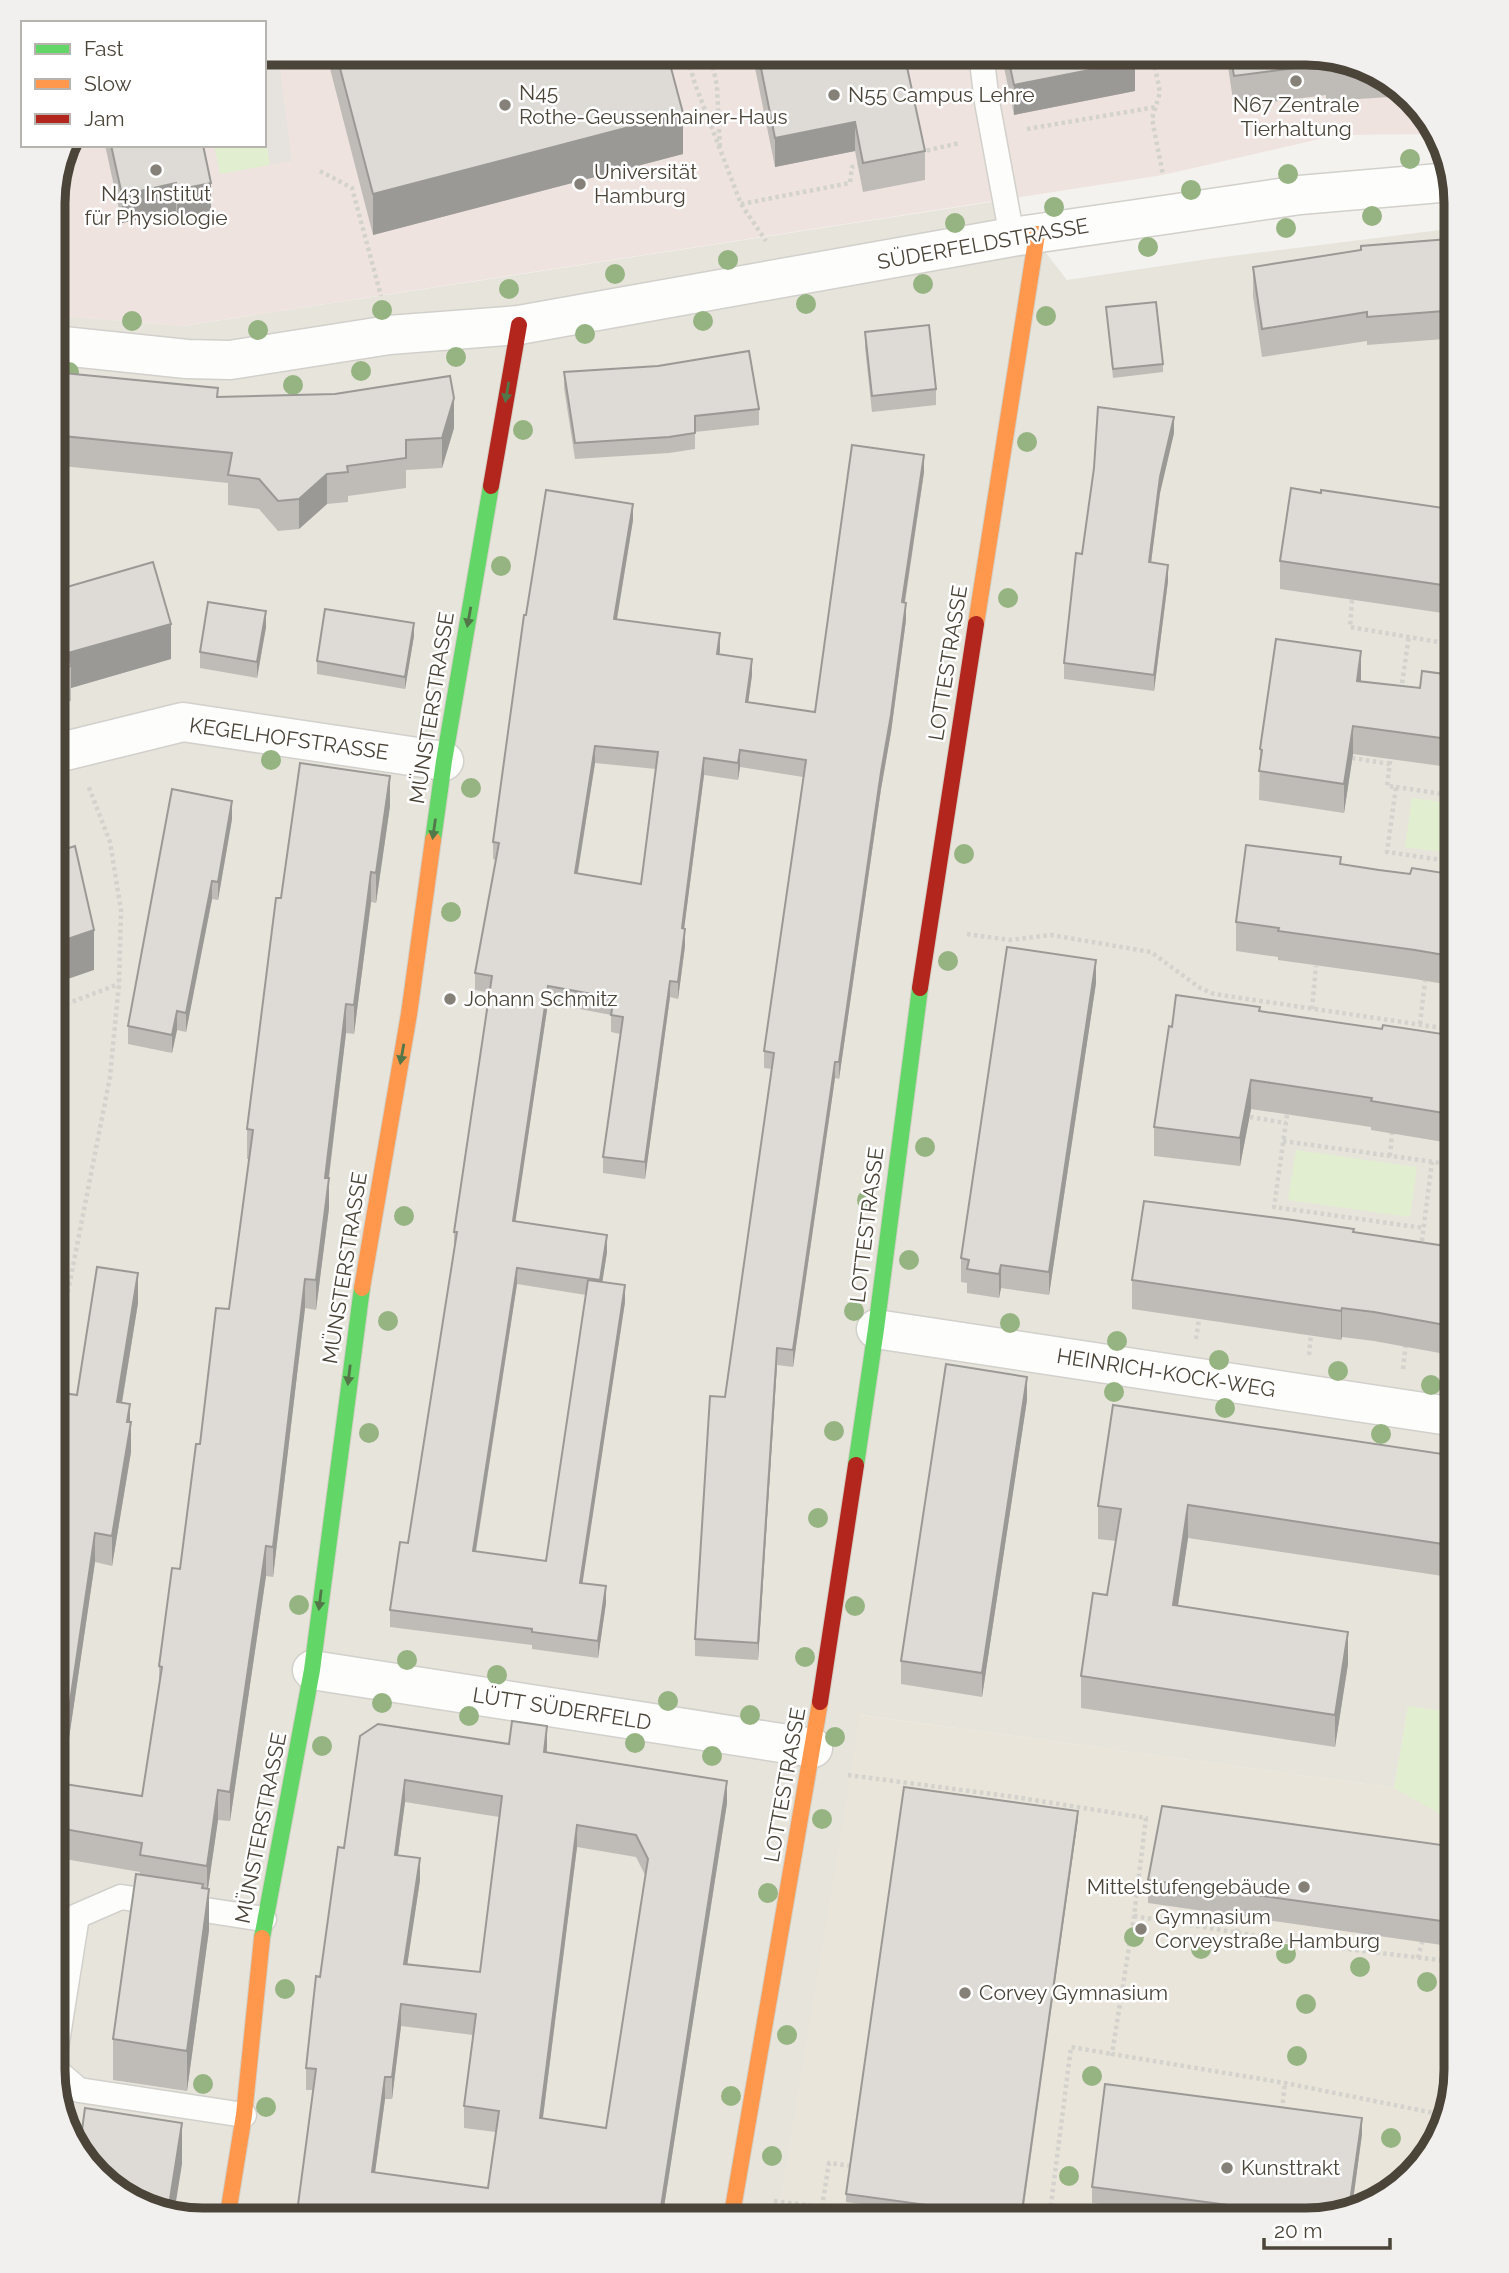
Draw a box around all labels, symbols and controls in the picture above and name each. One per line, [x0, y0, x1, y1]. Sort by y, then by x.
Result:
legend [21, 21, 266, 147]
text: Fast [84, 36, 124, 61]
text: Slow [84, 71, 132, 96]
marker: N67 Zentrale Tierhaltung [1288, 73, 1304, 89]
place label: N45 Rothe-Geussenhainer-Haus [519, 80, 788, 129]
place label: N55 Campus Lehre [848, 82, 1034, 107]
marker: N55 Campus Lehre [826, 87, 842, 103]
place label: N67 Zentrale Tierhaltung [1233, 92, 1359, 141]
marker: N45 Rothe-Geussenhainer-Haus [497, 97, 513, 113]
text: Jam [84, 106, 125, 131]
place label: Universität Hamburg [594, 159, 697, 208]
marker: N43 Institut für Physiologie [148, 162, 164, 178]
marker: Universität Hamburg [572, 176, 588, 192]
place label: N43 Institut für Physiologie [84, 181, 228, 230]
street label: SÜDERFELDSTRASSE [875, 213, 1090, 274]
one-way arrow [501, 381, 512, 403]
street label: LOTTESTRASSE [923, 584, 972, 742]
one-way arrow [463, 606, 474, 628]
street label: MÜNSTERSTRASSE [404, 610, 459, 806]
street label: KEGELHOFSTRASSE [188, 712, 390, 765]
one-way arrow [429, 818, 440, 840]
place label: Johann Schmitz [464, 986, 618, 1011]
marker: Johann Schmitz [442, 991, 458, 1007]
one-way arrow [396, 1043, 407, 1065]
street label: LOTTESTRASSE [845, 1146, 888, 1304]
street label: MÜNSTERSTRASSE [317, 1170, 372, 1366]
street label: HEINRICH-KOCK-WEG [1055, 1343, 1277, 1402]
one-way arrow [343, 1364, 354, 1386]
one-way arrow [315, 1590, 326, 1612]
street label: LÜTT SÜDERFELD [471, 1682, 653, 1735]
street label: LOTTESTRASSE [759, 1706, 810, 1864]
street label: MÜNSTERSTRASSE [230, 1730, 291, 1925]
place label: Mittelstufengebäude [1087, 1874, 1290, 1899]
marker: Mittelstufengebäude [1296, 1879, 1312, 1895]
place label: Gymnasium Corveystraße Hamburg [1155, 1904, 1380, 1953]
marker: Gymnasium Corveystraße Hamburg [1133, 1921, 1149, 1937]
place label: Corvey Gymnasium [979, 1980, 1168, 2005]
marker: Corvey Gymnasium [957, 1985, 973, 2001]
place label: Kunsttrakt [1241, 2155, 1340, 2180]
marker: Kunsttrakt [1219, 2160, 1235, 2176]
scale bar [1264, 2206, 1390, 2250]
text: 20 m [1274, 2218, 1322, 2243]

